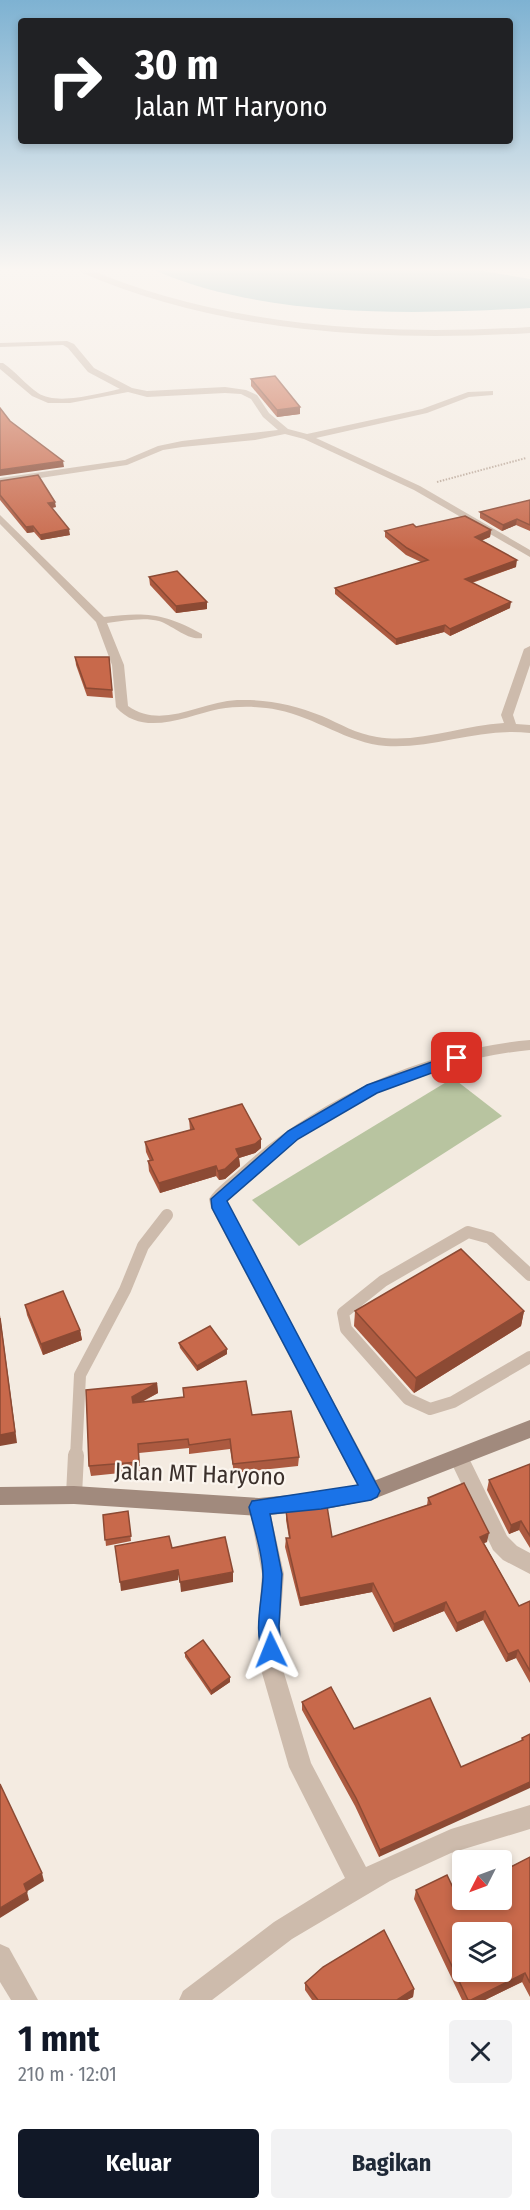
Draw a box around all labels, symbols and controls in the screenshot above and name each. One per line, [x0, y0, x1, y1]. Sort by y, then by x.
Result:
text: 30 m [135, 40, 219, 90]
icon: right [36, 42, 114, 120]
text: Jalan MT Haryono [135, 91, 327, 123]
pin [431, 1032, 482, 1083]
icon: arrive [440, 1041, 473, 1074]
street label: Jalan MT Haryono [114, 1457, 286, 1491]
position arrow [239, 1618, 303, 1682]
north arrow [452, 1850, 512, 1910]
map controls [452, 1850, 512, 1982]
button: layers [452, 1922, 512, 1982]
text: 1 mnt [18, 2017, 100, 2061]
button: close [449, 2020, 512, 2083]
text: 210 m · 12:01 [18, 2062, 117, 2086]
button: Keluar [18, 2129, 259, 2198]
button: Bagikan [271, 2129, 512, 2198]

